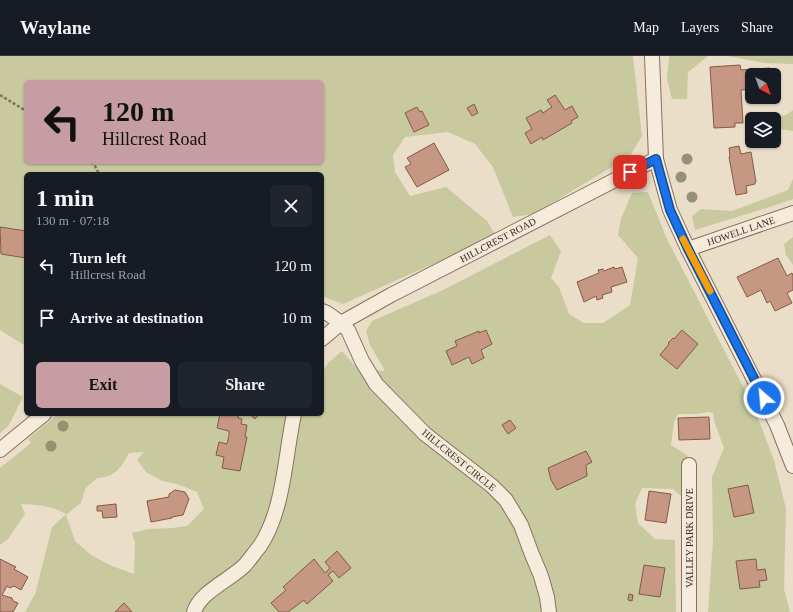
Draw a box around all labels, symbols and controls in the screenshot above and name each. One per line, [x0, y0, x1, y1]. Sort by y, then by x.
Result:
text: Waylane [20, 17, 91, 38]
text: Map [633, 20, 659, 35]
text: Layers [681, 20, 719, 35]
text: Share [741, 20, 773, 35]
north arrow [745, 68, 781, 104]
map controls [745, 68, 781, 148]
icon: left [36, 96, 88, 148]
text: 120 m [102, 96, 174, 127]
button: layers [745, 112, 781, 148]
text: Hillcrest Road [102, 129, 206, 149]
pin [613, 155, 647, 189]
icon: arrive [619, 161, 641, 183]
text: 1 min [36, 185, 94, 211]
button: close [270, 185, 312, 227]
text: 130 m · 07:18 [36, 213, 109, 228]
street label: HOWELL LANE [706, 214, 776, 248]
street label: HILLCREST ROAD [458, 215, 538, 265]
text: Turn left [70, 250, 127, 266]
icon: left [36, 255, 58, 277]
text: 120 m [274, 258, 312, 274]
text: Hillcrest Road [70, 267, 145, 282]
icon: arrive [36, 307, 58, 329]
text: Arrive at destination [70, 310, 203, 326]
text: 10 m [282, 310, 312, 326]
button: Exit [36, 362, 170, 408]
button: Share [178, 362, 312, 408]
position arrow [743, 377, 785, 419]
street label: HILLCREST CIRCLE [420, 427, 498, 493]
street label: VALLEY PARK DRIVE [684, 488, 695, 588]

